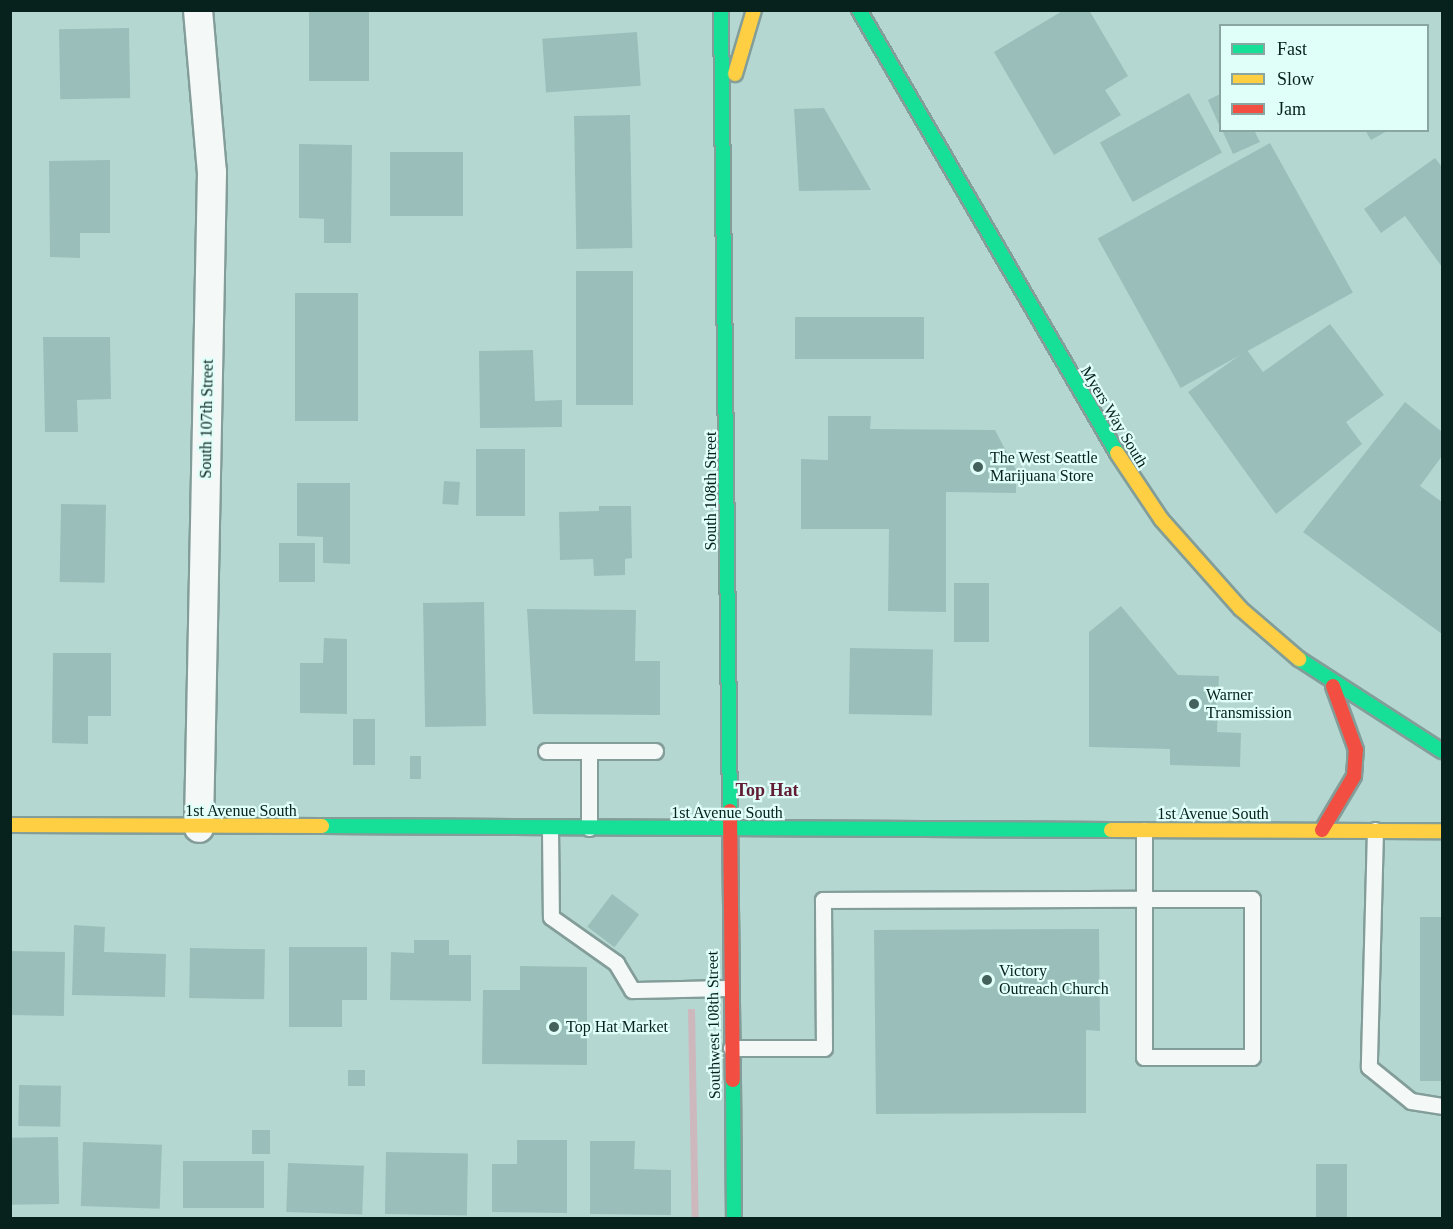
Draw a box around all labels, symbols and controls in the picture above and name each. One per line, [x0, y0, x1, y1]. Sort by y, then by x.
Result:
legend [1219, 24, 1429, 132]
text: Fast [1277, 39, 1307, 59]
text: Slow [1277, 69, 1314, 89]
text: Jam [1277, 99, 1306, 119]
street label: South 107th Street [196, 359, 218, 479]
street label: Myers Way South [1076, 363, 1152, 471]
street label: South 108th Street [701, 431, 721, 551]
place label: The West Seattle Marijuana Store [990, 448, 1098, 486]
marker: The West Seattle Marijuana Store [971, 460, 985, 474]
place label: Warner Transmission [1206, 685, 1292, 723]
marker: Warner Transmission [1187, 697, 1201, 711]
district label: Top Hat [736, 779, 798, 801]
street label: 1st Avenue South [185, 801, 297, 821]
street label: 1st Avenue South [671, 803, 783, 823]
street label: 1st Avenue South [1157, 804, 1269, 824]
street label: Southwest 108th Street [703, 951, 725, 1099]
place label: Victory Outreach Church [999, 961, 1109, 999]
marker: Victory Outreach Church [980, 973, 994, 987]
place label: Top Hat Market [566, 1017, 668, 1037]
marker: Top Hat Market [547, 1020, 561, 1034]

